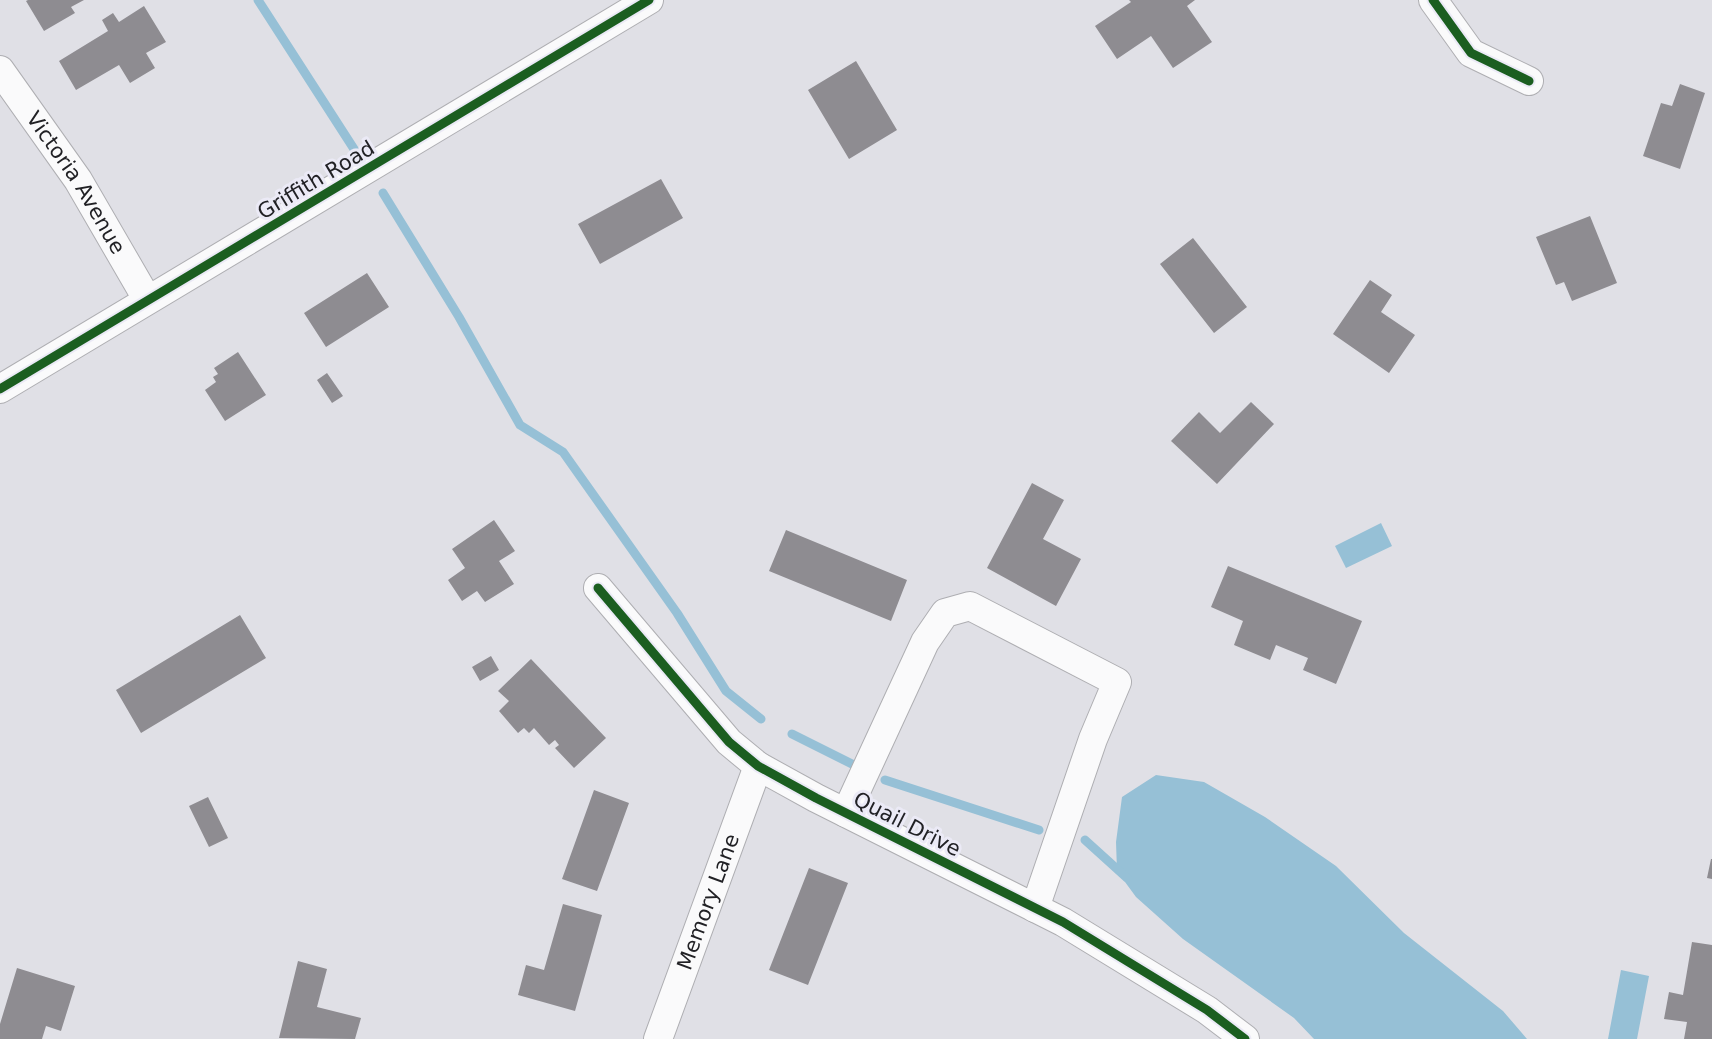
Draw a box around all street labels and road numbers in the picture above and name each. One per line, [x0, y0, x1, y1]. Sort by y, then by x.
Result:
street label: Victoria Avenue [21, 107, 130, 258]
street label: Griffith Road [253, 136, 379, 224]
street label: Quail Drive [849, 787, 965, 861]
street label: Memory Lane [672, 831, 744, 973]

